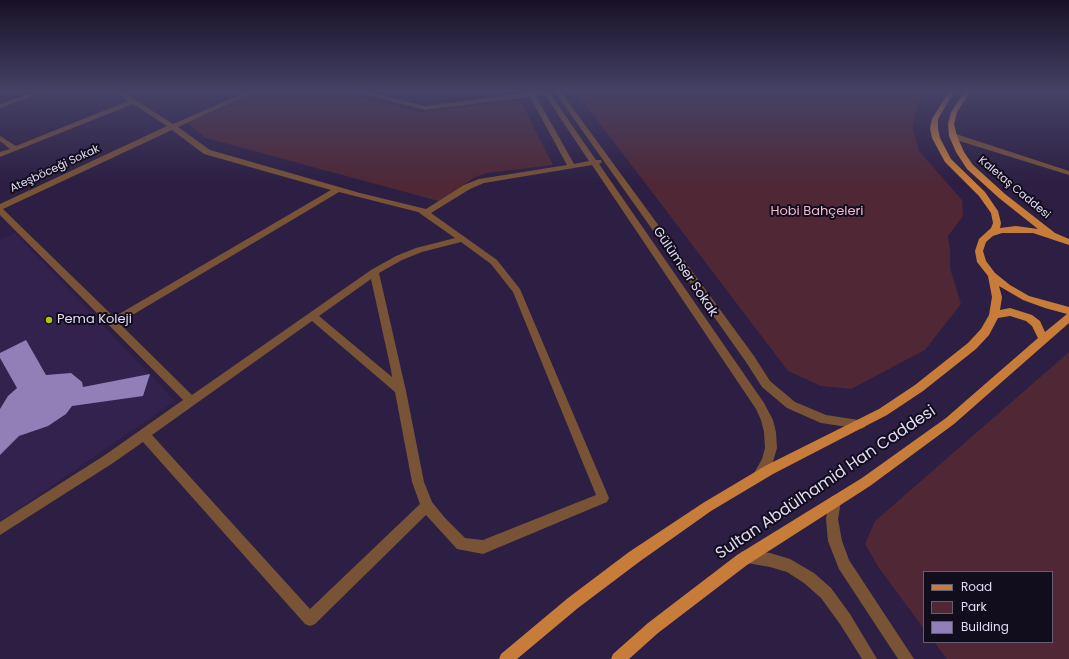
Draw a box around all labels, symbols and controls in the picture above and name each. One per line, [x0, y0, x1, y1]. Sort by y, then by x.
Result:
street label: Ateşböceği Sokak [8, 142, 102, 196]
street label: Kaletaş Caddesi [975, 154, 1053, 222]
park label: Hobi Bahçeleri [770, 204, 864, 220]
street label: Gülümser Sokak [649, 224, 721, 320]
place label: Pema Koleji [57, 312, 132, 328]
marker: Pema Koleji [44, 315, 54, 325]
street label: Sultan Abdülhamid Han Caddesi [712, 402, 940, 564]
legend [923, 571, 1053, 643]
text: Road [961, 578, 992, 595]
text: Park [961, 598, 987, 615]
text: Building [961, 618, 1009, 635]

